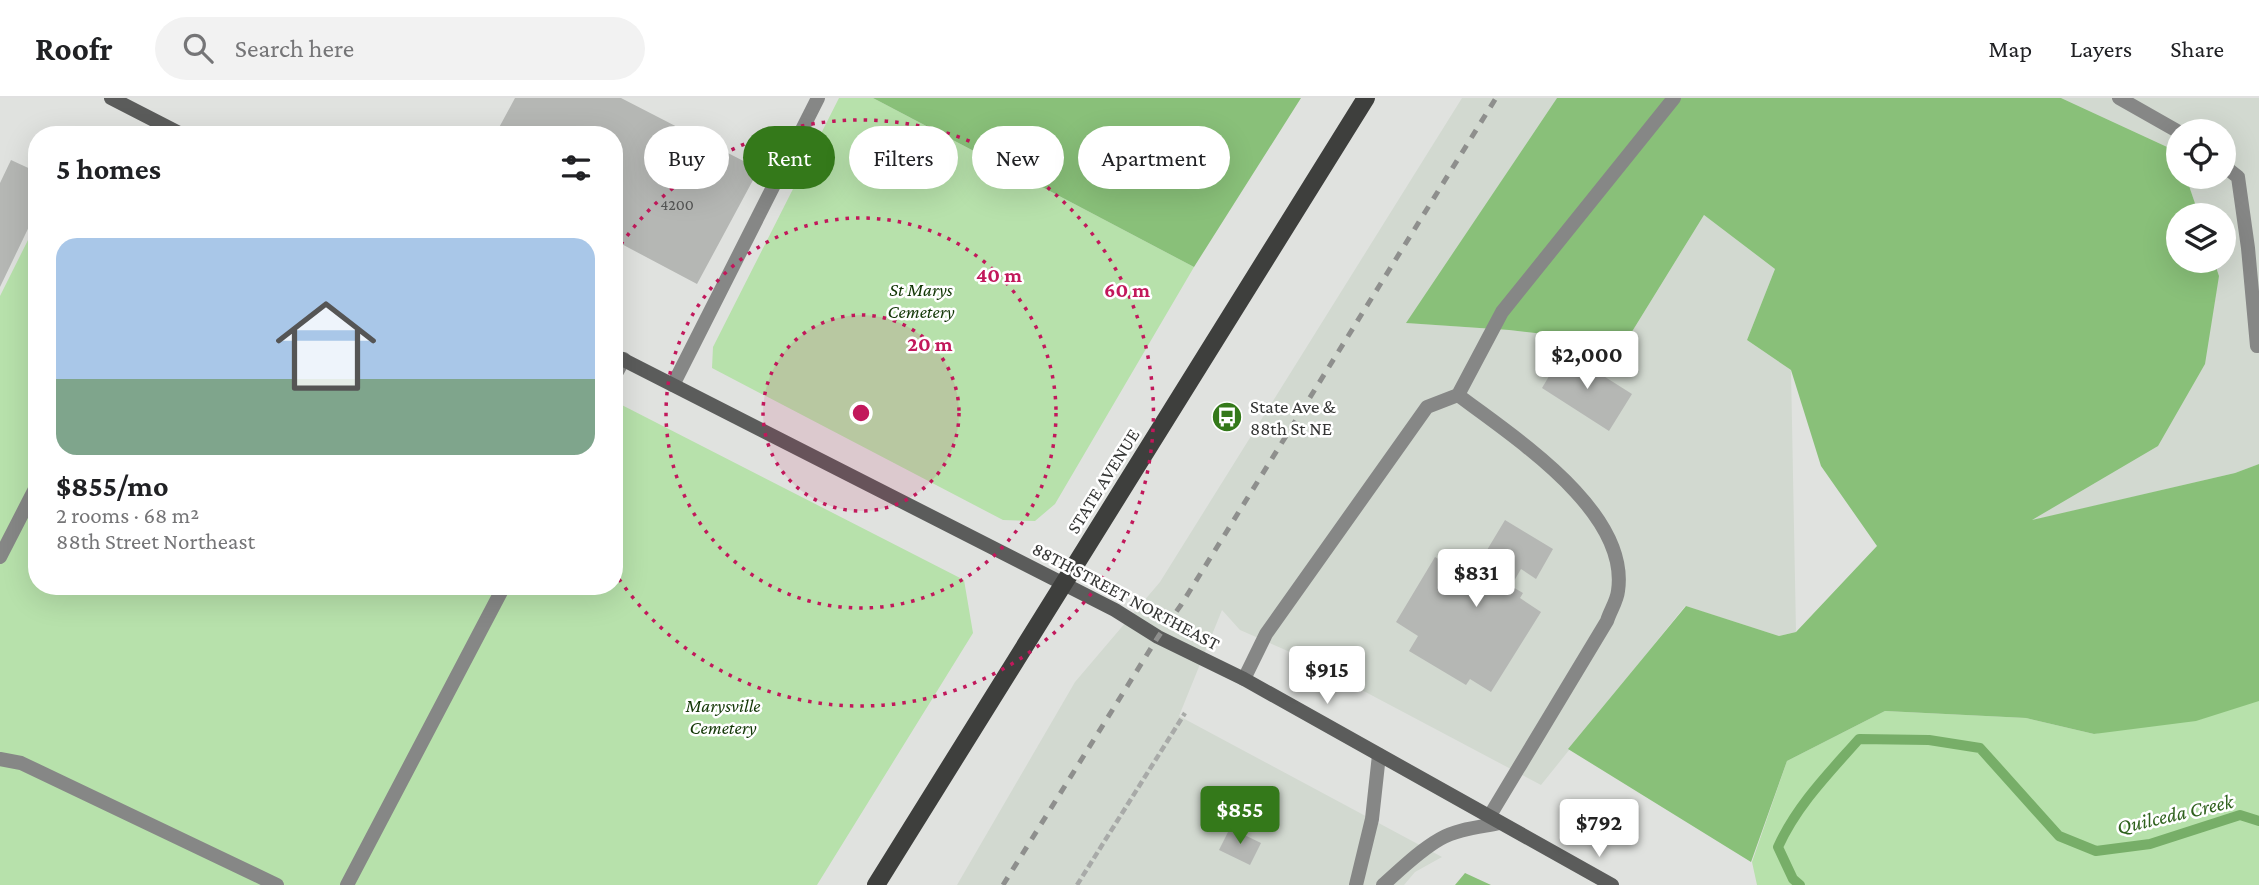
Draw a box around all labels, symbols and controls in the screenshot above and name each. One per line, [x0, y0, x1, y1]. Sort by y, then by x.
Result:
search box [155, 17, 645, 80]
icon: search [179, 29, 217, 67]
text: Roofr [35, 30, 113, 67]
text: Search here [235, 34, 354, 63]
text: Map [1988, 35, 2032, 62]
text: Layers [2070, 35, 2132, 62]
text: Share [2170, 35, 2224, 62]
map controls [2166, 119, 2236, 273]
button: locate [2166, 119, 2236, 189]
chip: Buy [644, 126, 729, 189]
chip: Rent [743, 126, 835, 189]
chip: Filters [849, 126, 958, 189]
chip: New [972, 126, 1064, 189]
chip: Apartment [1078, 126, 1230, 189]
icon: filters [557, 149, 595, 187]
text: 5 homes [56, 152, 161, 185]
house number: 4200 [660, 196, 694, 213]
button: layers [2166, 203, 2236, 273]
text: 40 m [976, 263, 1022, 287]
text: 60 m [1104, 278, 1150, 302]
park label: St Marys Cemetery [887, 279, 955, 322]
icon: home [263, 283, 389, 409]
pin: $2,000 [1530, 331, 1644, 391]
text: 20 m [907, 332, 953, 356]
text: $2,000 [1551, 341, 1623, 367]
place label: State Ave & 88th St NE [1250, 396, 1337, 439]
bus stop icon: State Ave & 88th St NE [1210, 400, 1244, 434]
centre of rings [849, 401, 873, 425]
street label: STATE AVENUE [1062, 425, 1144, 537]
text: $855/mo [56, 469, 169, 502]
text: 2 rooms · 68 m² [56, 502, 199, 528]
text: 88th Street Northeast [56, 528, 255, 554]
street label: 88TH STREET NORTHEAST [1029, 538, 1224, 655]
pin: $831 [1435, 550, 1517, 609]
text: $831 [1454, 559, 1498, 585]
pin: $915 [1286, 646, 1368, 706]
text: $915 [1305, 656, 1349, 682]
park label: Marysville Cemetery [685, 695, 760, 738]
pin: $855 [1199, 786, 1281, 846]
water label: Quilceda Creek [2114, 789, 2236, 839]
text: $855 [1217, 796, 1263, 822]
pin: $792 [1558, 800, 1640, 859]
text: $792 [1576, 809, 1622, 835]

